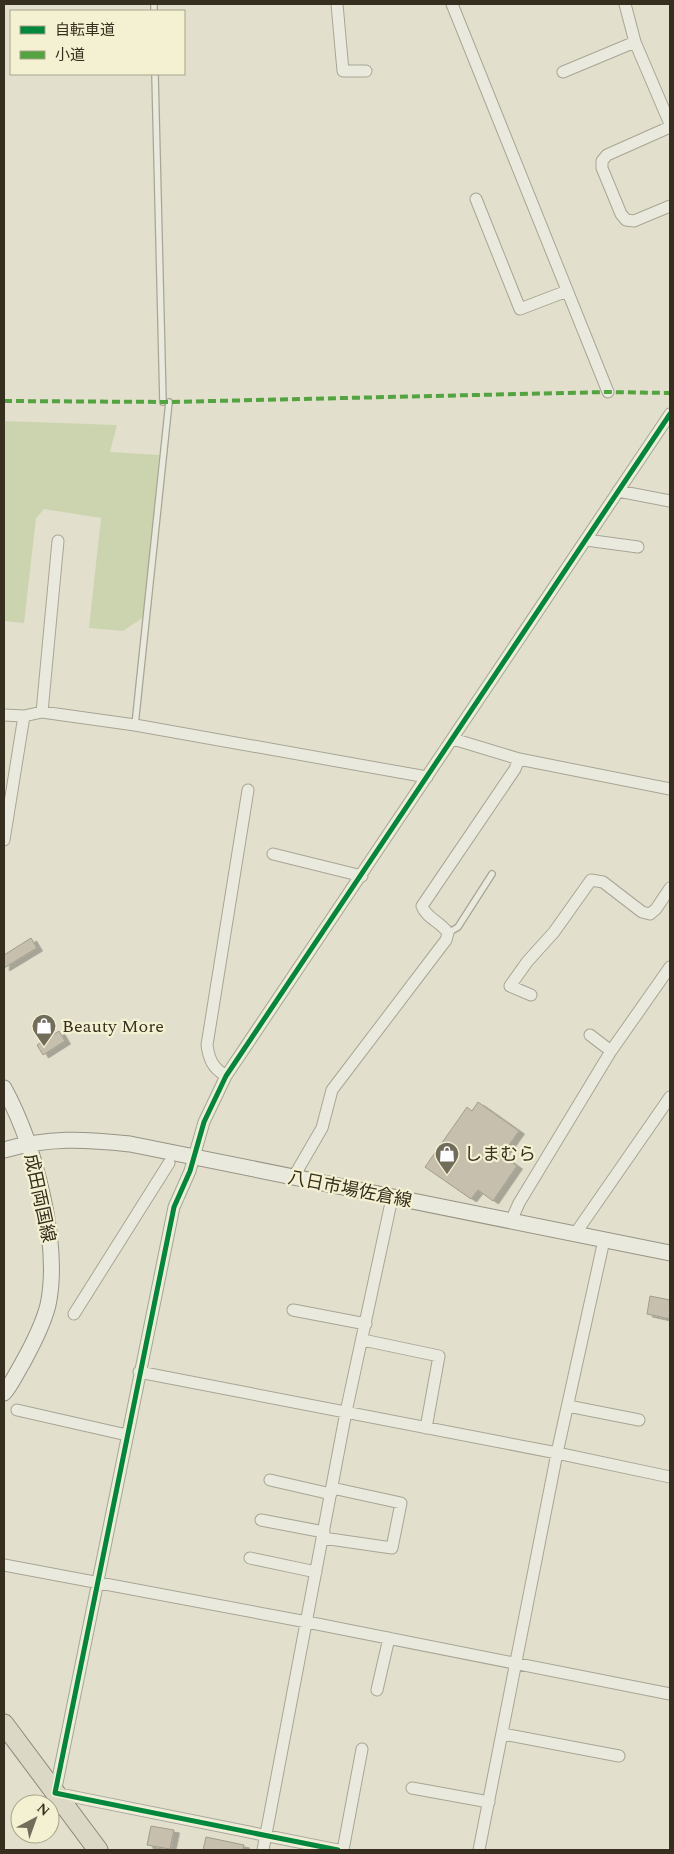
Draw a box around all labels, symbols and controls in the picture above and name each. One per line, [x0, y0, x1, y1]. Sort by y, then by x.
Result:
legend [10, 10, 185, 75]
text: 自転車道 [55, 19, 115, 42]
text: 小道 [55, 44, 85, 67]
shop icon: Beauty More [31, 1013, 57, 1047]
place label: Beauty More [62, 1013, 164, 1040]
shop icon: しまむら [434, 1141, 460, 1175]
place label: しまむら [464, 1141, 536, 1168]
street label: 成田両国線 [17, 1151, 62, 1245]
street label: 八日市場佐倉線 [285, 1164, 414, 1215]
north arrow [10, 1794, 60, 1844]
text: N [32, 1798, 54, 1821]

